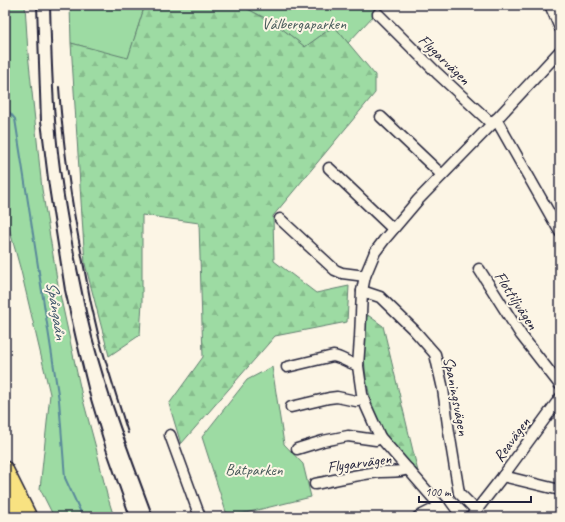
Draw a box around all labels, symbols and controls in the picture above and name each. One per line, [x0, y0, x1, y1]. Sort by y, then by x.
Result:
park label: Vålbergaparken [262, 14, 347, 34]
street label: Flygarvägen [414, 30, 475, 90]
street label: Flottiljvägen [490, 267, 543, 334]
water label: Spångaån [42, 280, 72, 342]
street label: Spaningsvägen [439, 355, 474, 438]
street label: Reavägen [489, 413, 535, 466]
street label: Flygarvägen [326, 448, 393, 477]
park label: Båtparken [225, 460, 284, 480]
scale bar [419, 478, 531, 504]
text: 100 m [425, 484, 452, 500]

